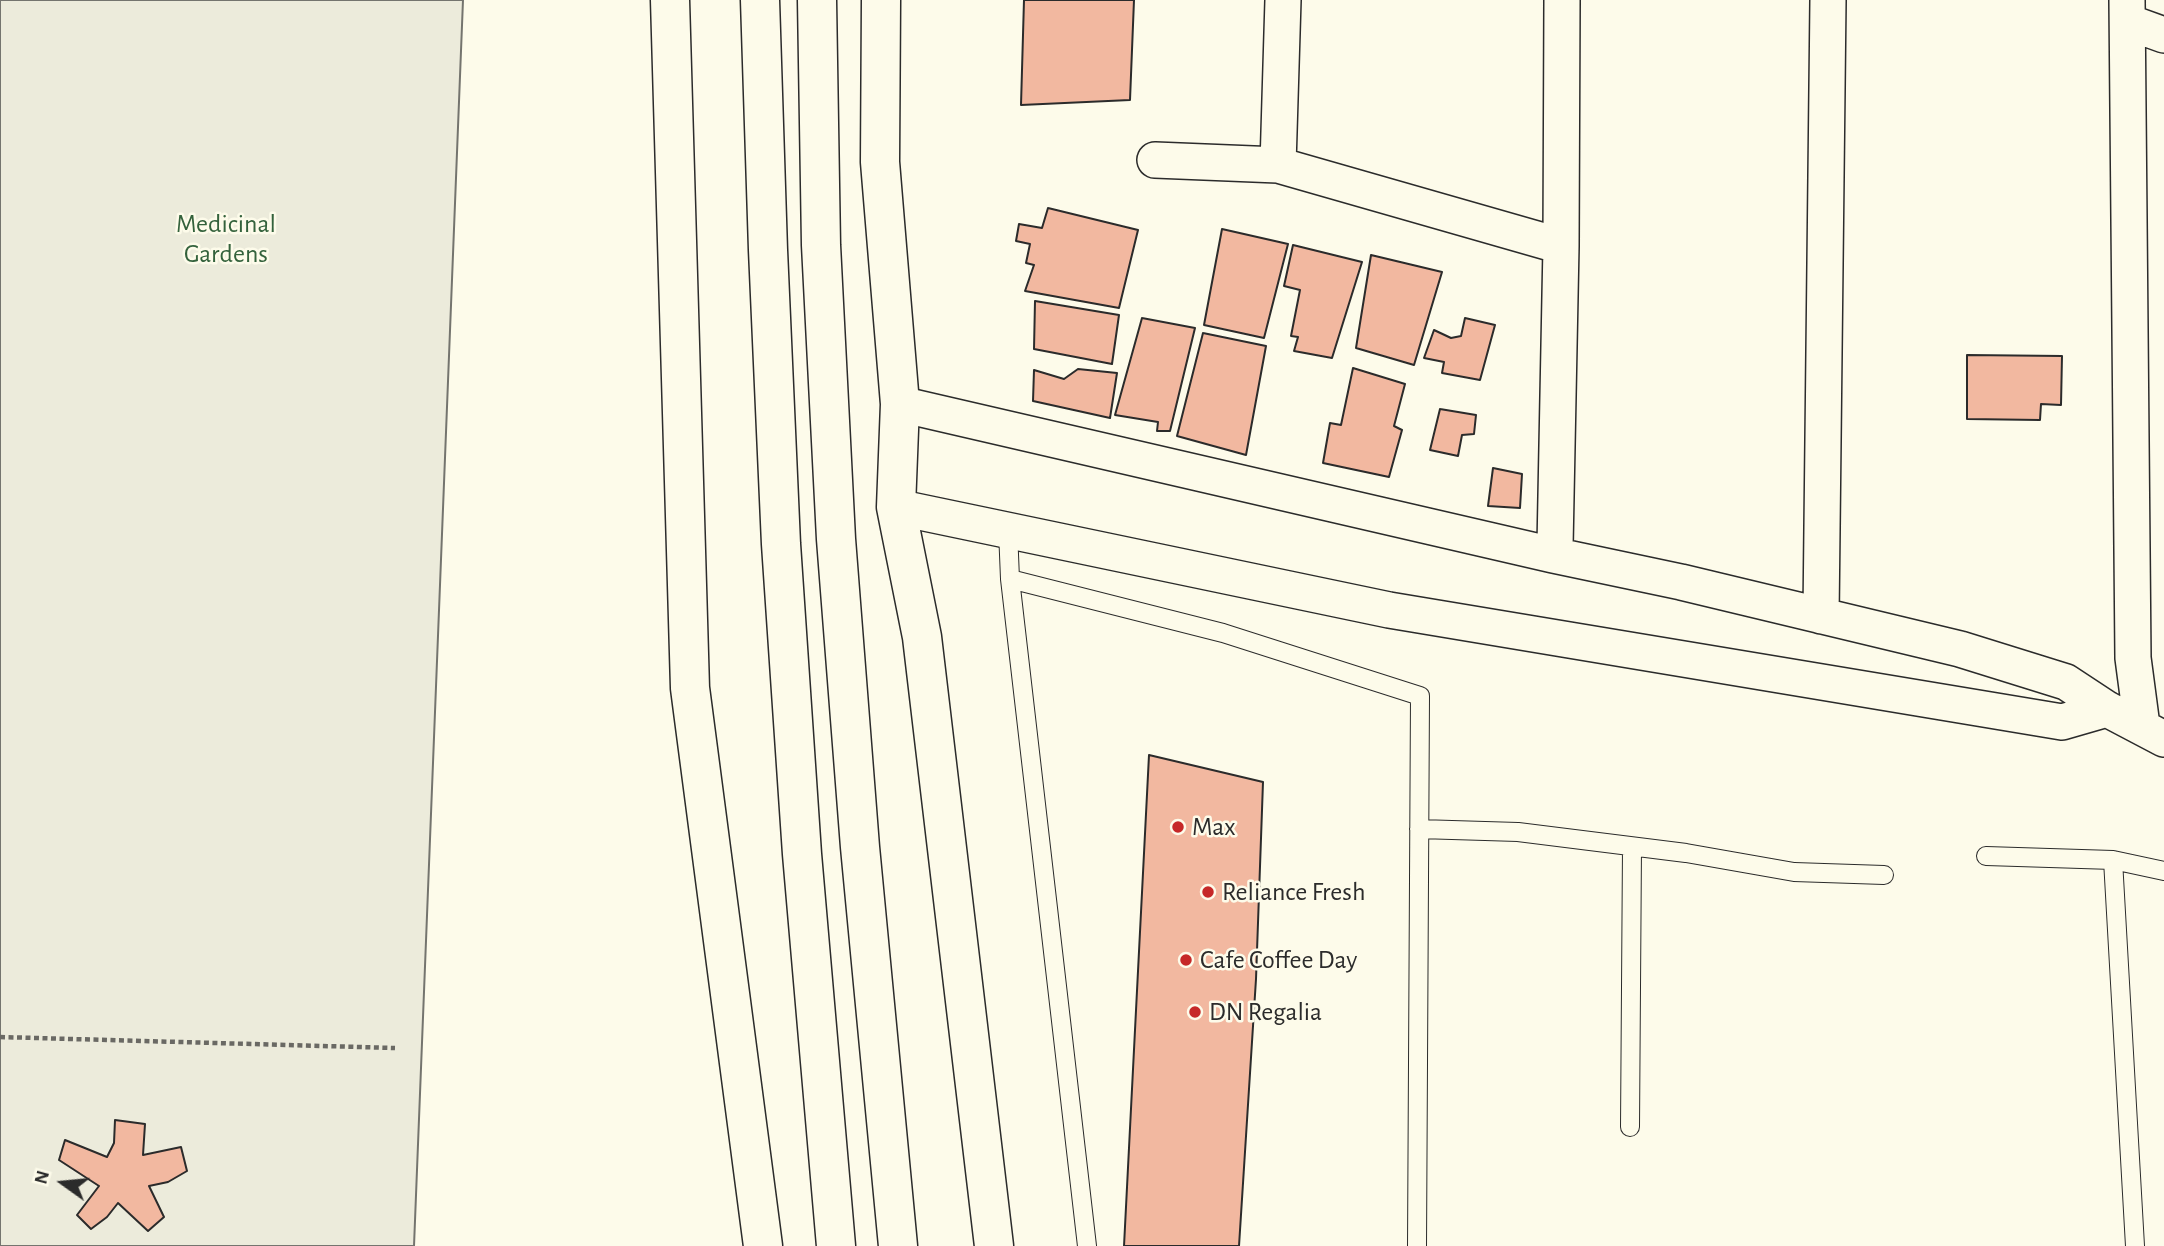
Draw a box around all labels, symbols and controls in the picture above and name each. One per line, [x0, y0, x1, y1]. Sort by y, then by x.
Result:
park label: Medicinal Gardens [176, 208, 276, 270]
place label: Max [1192, 811, 1236, 843]
marker: Max [1170, 819, 1186, 835]
place label: Reliance Fresh [1222, 876, 1365, 908]
marker: Reliance Fresh [1200, 884, 1216, 900]
place label: Cafe Coffee Day [1200, 944, 1357, 976]
marker: Cafe Coffee Day [1178, 952, 1194, 968]
place label: DN Regalia [1209, 996, 1322, 1028]
marker: DN Regalia [1187, 1004, 1203, 1020]
north arrow [28, 1148, 98, 1218]
text: N [31, 1169, 53, 1186]

